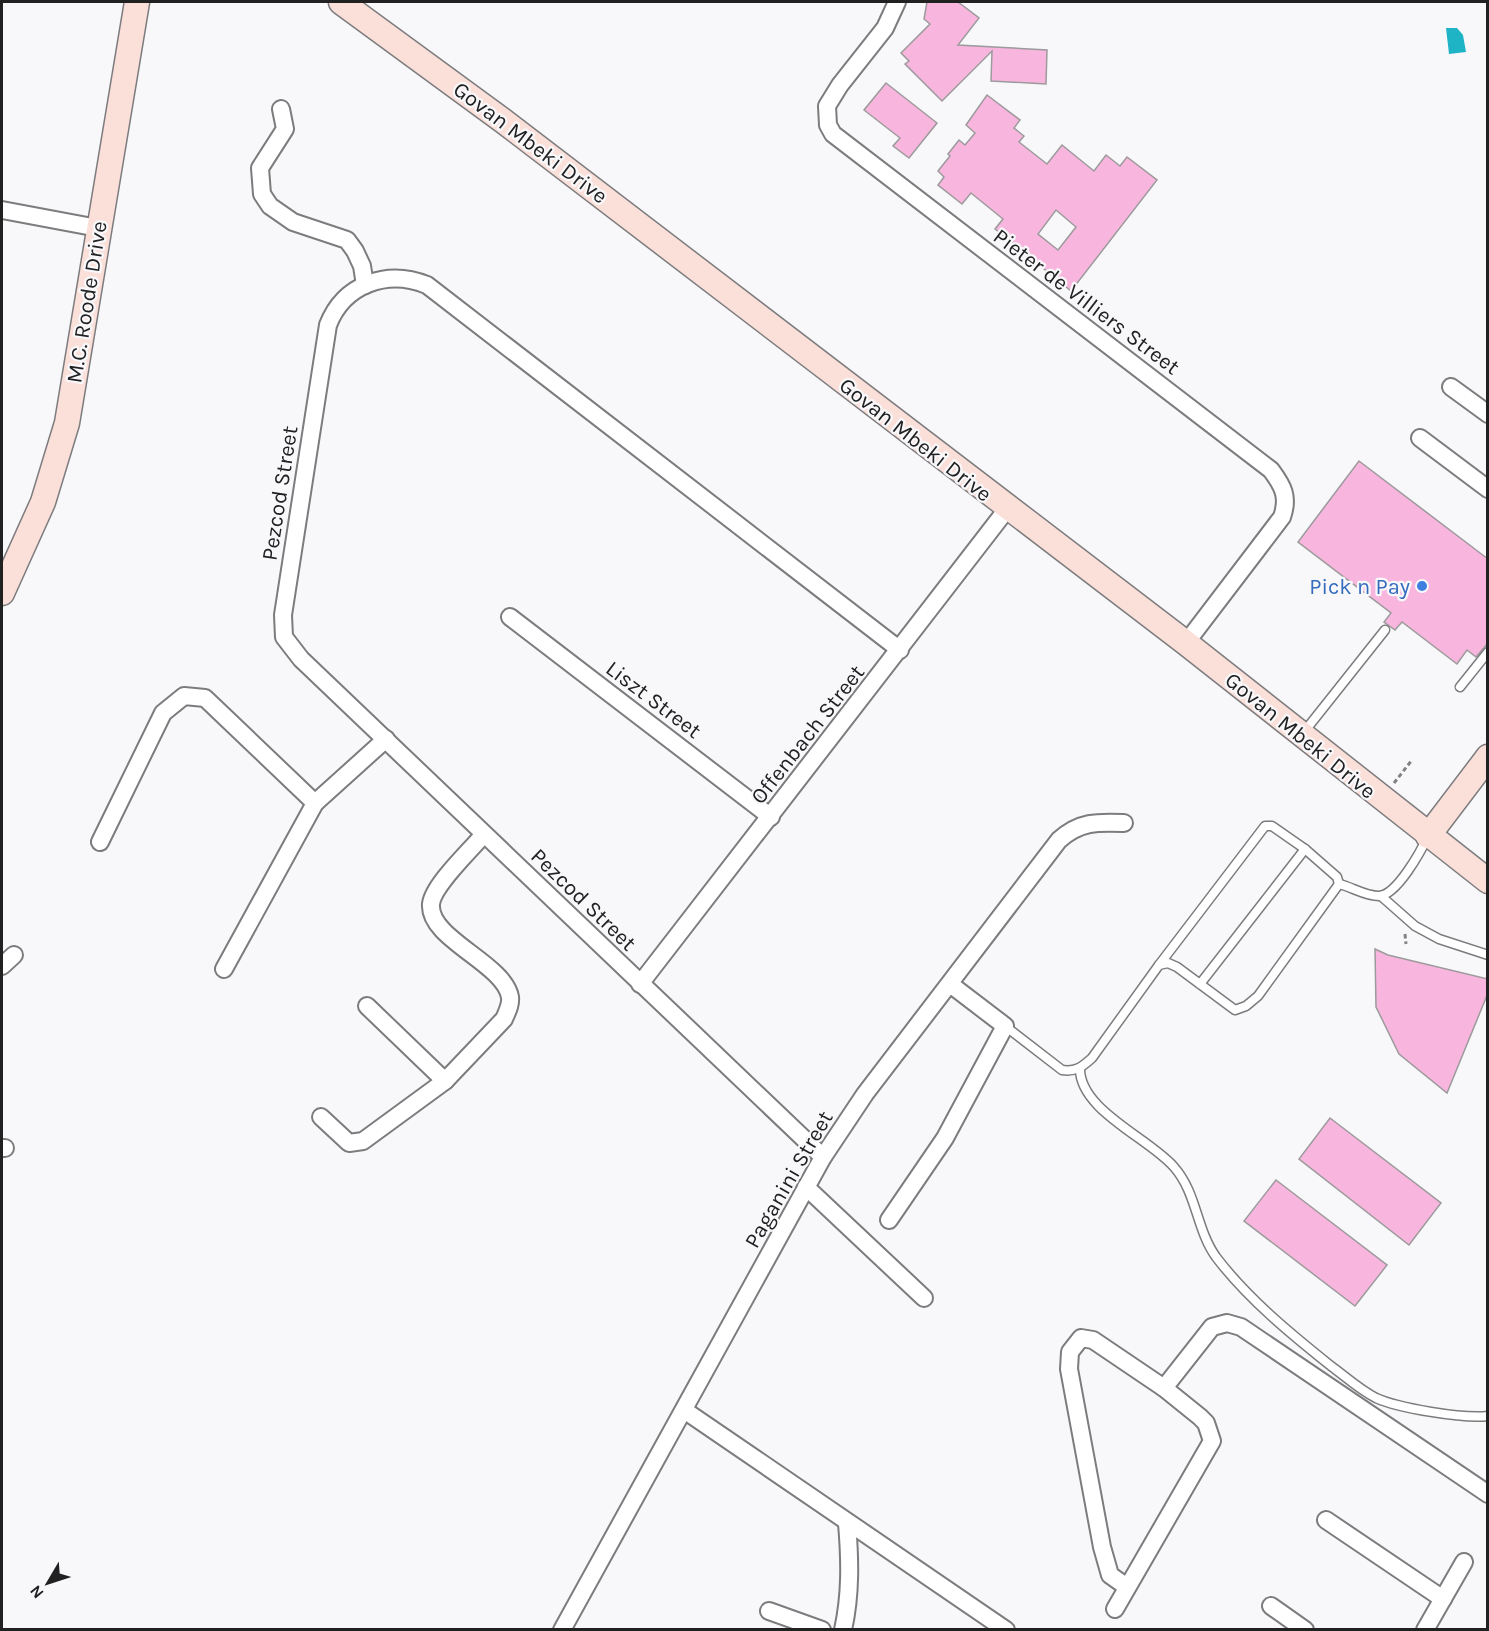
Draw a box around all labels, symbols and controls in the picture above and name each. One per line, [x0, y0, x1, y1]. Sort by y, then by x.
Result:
street label: Govan Mbeki Drive [448, 76, 613, 209]
street label: M.C. Roode Drive [61, 219, 113, 385]
street label: Pieter de Villiers Street [988, 223, 1185, 380]
street label: Govan Mbeki Drive [834, 372, 997, 507]
street label: Pezcod Street [257, 424, 303, 562]
place label: Pick n Pay [1309, 574, 1410, 600]
marker: Pick n Pay [1415, 579, 1429, 593]
street label: Liszt Street [601, 655, 706, 744]
street label: Offenbach Street [745, 660, 870, 809]
street label: Govan Mbeki Drive [1220, 667, 1381, 805]
street label: Pezcod Street [525, 843, 641, 956]
street label: Paganini Street [739, 1106, 839, 1253]
north arrow [18, 1553, 78, 1613]
text: N [26, 1582, 48, 1603]

